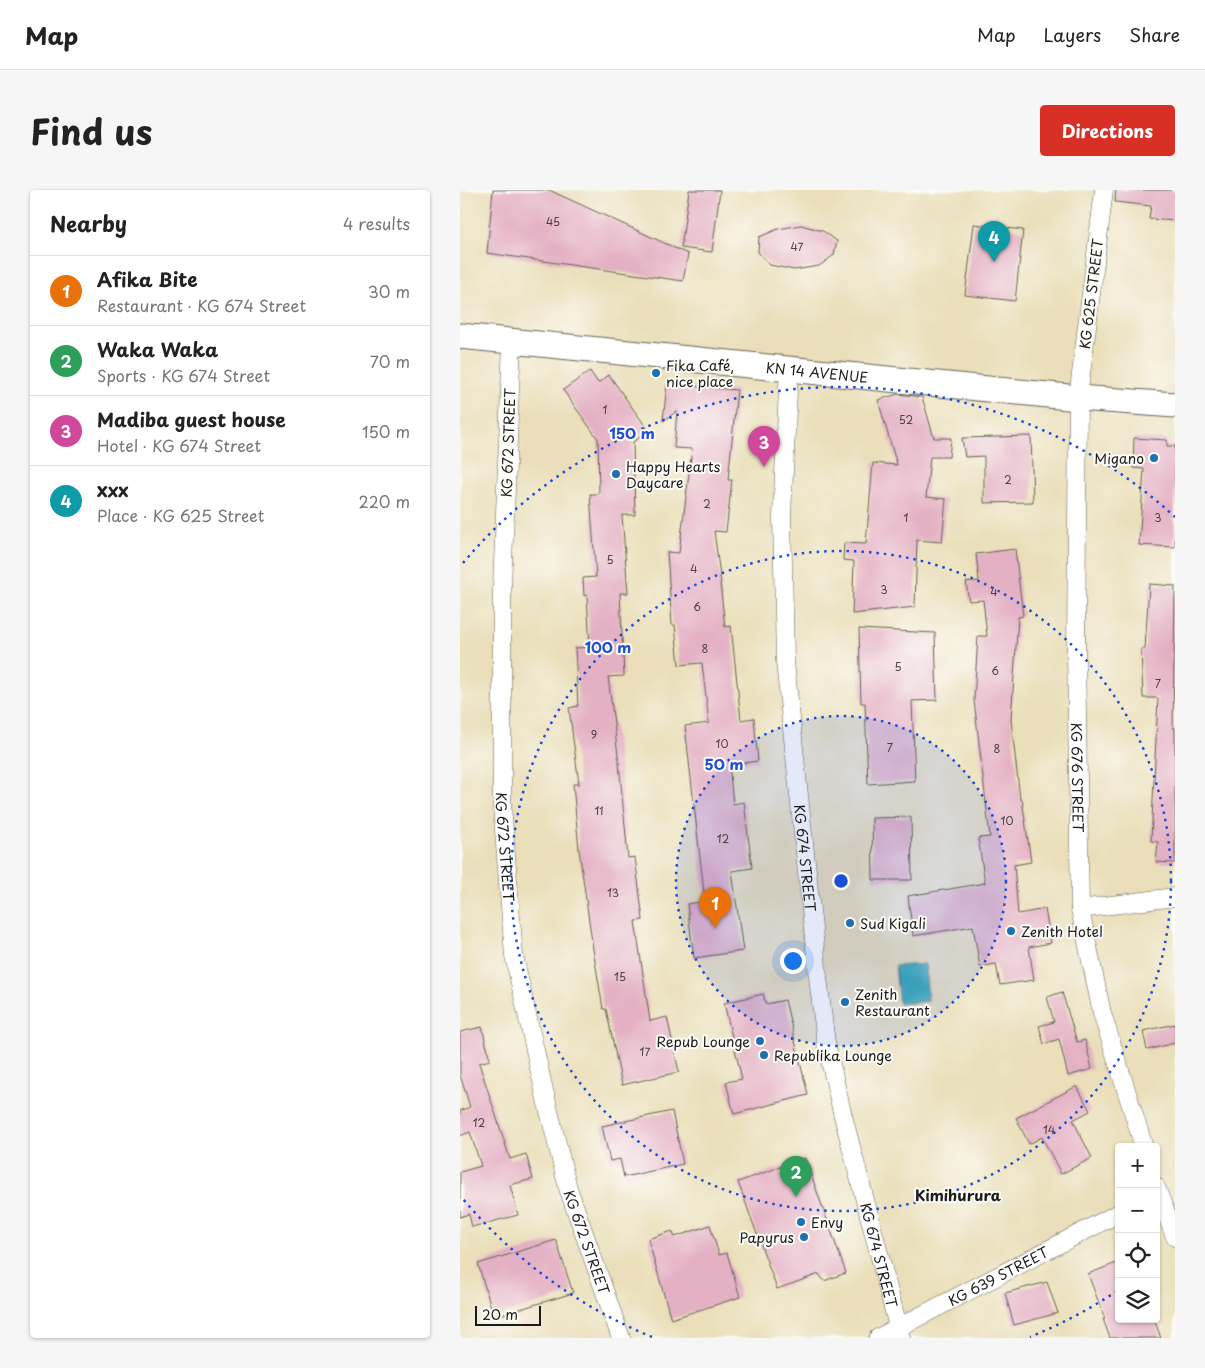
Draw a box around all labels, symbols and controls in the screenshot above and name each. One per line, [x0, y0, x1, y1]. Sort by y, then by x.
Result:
text: Map [25, 17, 78, 53]
text: Map [977, 21, 1016, 48]
text: Layers [1044, 21, 1101, 48]
text: Share [1129, 21, 1180, 48]
text: Find us [30, 104, 152, 157]
button: Directions [1040, 105, 1175, 156]
text: Nearby [50, 207, 127, 239]
text: 4 results [343, 211, 410, 235]
house number: 45 [546, 213, 560, 230]
pin: 4 [978, 221, 1010, 262]
street label: KG 625 STREET [1074, 237, 1108, 350]
house number: 47 [791, 238, 804, 255]
text: Afika Bite [97, 265, 198, 293]
text: 1 [62, 279, 70, 303]
text: 30 m [368, 279, 410, 303]
text: Restaurant · KG 674 Street [97, 293, 306, 317]
text: Waka Waka [97, 335, 218, 363]
text: 2 [60, 349, 72, 373]
text: 70 m [370, 349, 410, 373]
place label: Fika Café, nice place [666, 355, 734, 392]
street label: KN 14 AVENUE [765, 356, 869, 387]
text: Sports · KG 674 Street [97, 363, 270, 387]
marker: Fika Café, nice place [650, 367, 662, 379]
street label: KG 672 STREET [496, 388, 520, 498]
house number: 1 [603, 401, 608, 418]
text: Madiba guest house [97, 405, 286, 433]
house number: 52 [899, 411, 913, 428]
text: 3 [61, 419, 71, 443]
text: 150 m [362, 419, 410, 443]
text: 150 m [609, 421, 655, 444]
pin: 3 [748, 426, 780, 467]
text: Hotel · KG 674 Street [97, 433, 261, 457]
place label: Migano [1094, 448, 1144, 469]
marker: Migano [1148, 452, 1160, 464]
place label: Happy Hearts Daycare [626, 456, 721, 493]
marker: Happy Hearts Daycare [610, 468, 622, 480]
house number: 2 [1004, 471, 1012, 488]
text: xxx [97, 475, 128, 503]
text: 4 [61, 489, 71, 513]
text: 220 m [359, 489, 410, 513]
house number: 2 [703, 495, 711, 512]
text: Place · KG 625 Street [97, 503, 264, 527]
house number: 1 [904, 509, 909, 526]
house number: 3 [1154, 509, 1162, 526]
house number: 5 [606, 551, 614, 568]
house number: 4 [690, 560, 698, 577]
house number: 3 [880, 581, 888, 598]
house number: 4 [990, 583, 998, 600]
house number: 6 [693, 598, 701, 615]
text: 100 m [585, 635, 631, 658]
house number: 8 [702, 640, 709, 657]
house number: 5 [894, 658, 902, 675]
house number: 6 [991, 662, 999, 679]
house number: 7 [1155, 675, 1161, 692]
street label: KG 676 STREET [1067, 722, 1089, 833]
house number: 9 [591, 726, 597, 743]
house number: 10 [716, 735, 728, 752]
house number: 7 [887, 739, 893, 756]
house number: 8 [994, 740, 1001, 757]
text: 50 m [705, 752, 743, 775]
street label: KG 672 STREET [491, 792, 520, 902]
house number: 11 [594, 802, 604, 819]
street label: KG 674 STREET [789, 803, 822, 913]
house number: 10 [1001, 812, 1013, 829]
house number: 12 [717, 830, 730, 847]
centre of rings [832, 872, 850, 890]
house number: 13 [607, 884, 619, 901]
pin: 1 [699, 887, 731, 928]
place label: Sud Kigali [860, 913, 926, 934]
marker: Sud Kigali [844, 917, 856, 929]
place label: Zenith Hotel [1021, 921, 1103, 942]
marker: Zenith Hotel [1005, 925, 1017, 937]
your location [780, 948, 806, 974]
house number: 15 [614, 968, 626, 985]
place label: Zenith Restaurant [855, 984, 930, 1021]
marker: Zenith Restaurant [839, 996, 851, 1008]
place label: Repub Lounge [656, 1031, 750, 1052]
marker: Repub Lounge [754, 1035, 766, 1047]
house number: 17 [640, 1043, 651, 1060]
place label: Republika Lounge [774, 1045, 892, 1066]
marker: Republika Lounge [758, 1049, 770, 1061]
house number: 12 [473, 1114, 486, 1131]
house number: 14 [1043, 1121, 1055, 1138]
map controls [1115, 1143, 1160, 1323]
button: + [1115, 1143, 1160, 1188]
pin: 2 [780, 1156, 812, 1197]
district label: Kimihurura [915, 1183, 1002, 1206]
street label: KG 672 STREET [559, 1187, 615, 1297]
button: − [1115, 1188, 1160, 1233]
street label: KG 674 STREET [856, 1200, 903, 1310]
place label: Envy [811, 1212, 843, 1233]
marker: Envy [795, 1216, 807, 1228]
place label: Papyrus [740, 1227, 794, 1248]
marker: Papyrus [798, 1231, 810, 1243]
button: locate [1115, 1233, 1160, 1278]
street label: KG 639 STREET [944, 1241, 1052, 1311]
button: layers [1115, 1278, 1160, 1323]
scale bar [475, 1303, 541, 1326]
text: 20 m [482, 1304, 518, 1325]

